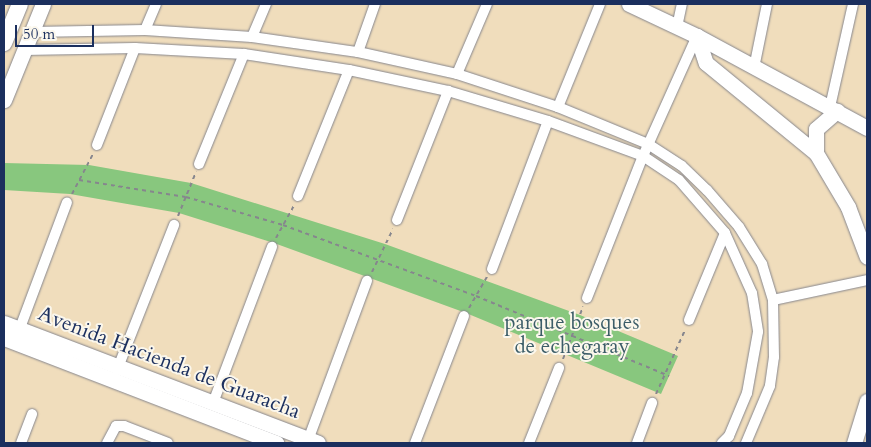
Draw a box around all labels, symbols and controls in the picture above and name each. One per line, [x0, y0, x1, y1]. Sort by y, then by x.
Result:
scale bar [18, 15, 96, 47]
text: 50 m [23, 24, 55, 44]
street label: Avenida Hacienda de Guaracha [34, 301, 304, 425]
park label: parque bosques de echegaray [505, 310, 639, 360]

